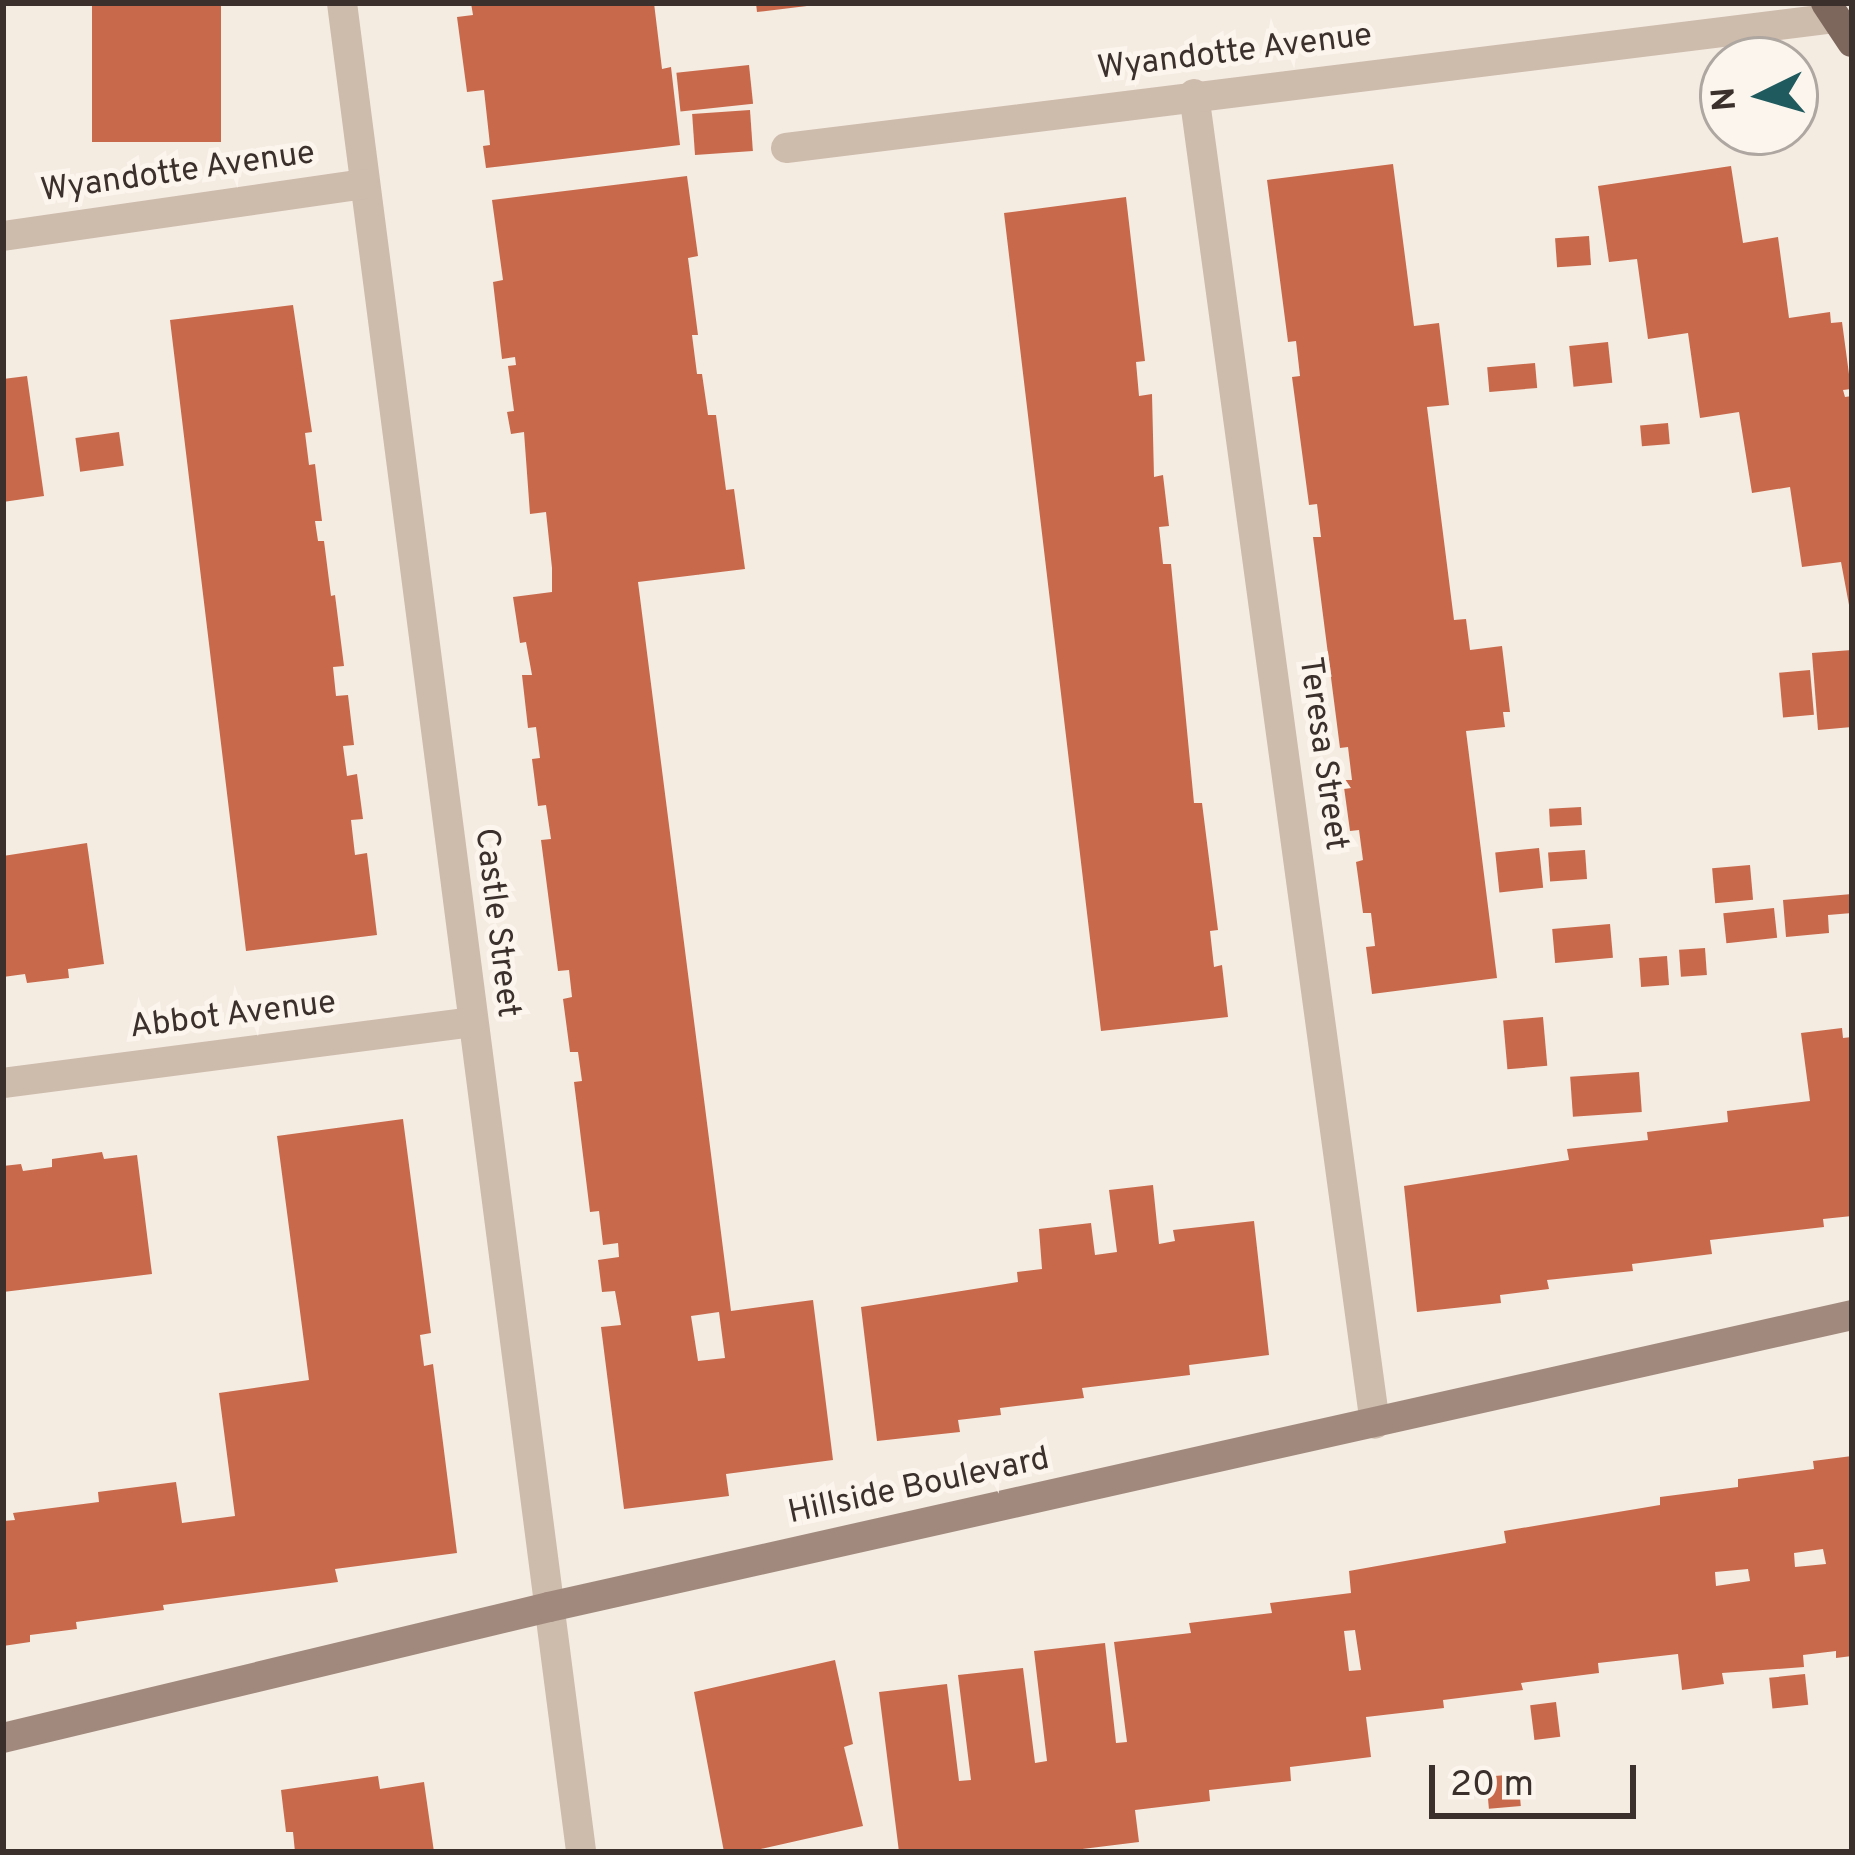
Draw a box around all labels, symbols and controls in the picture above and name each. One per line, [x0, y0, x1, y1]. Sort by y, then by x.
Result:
street label: Wyandotte Avenue [1095, 17, 1375, 91]
north arrow [1699, 36, 1819, 156]
text: N [1704, 85, 1748, 113]
street label: Wyandotte Avenue [38, 135, 318, 213]
street label: Teresa Street [1288, 655, 1354, 853]
street label: Castle Street [464, 826, 526, 1020]
street label: Abbot Avenue [127, 985, 339, 1049]
street label: Hillside Boulevard [785, 1441, 1053, 1535]
scale bar [1435, 1741, 1642, 1815]
text: 20 m [1450, 1763, 1534, 1809]

